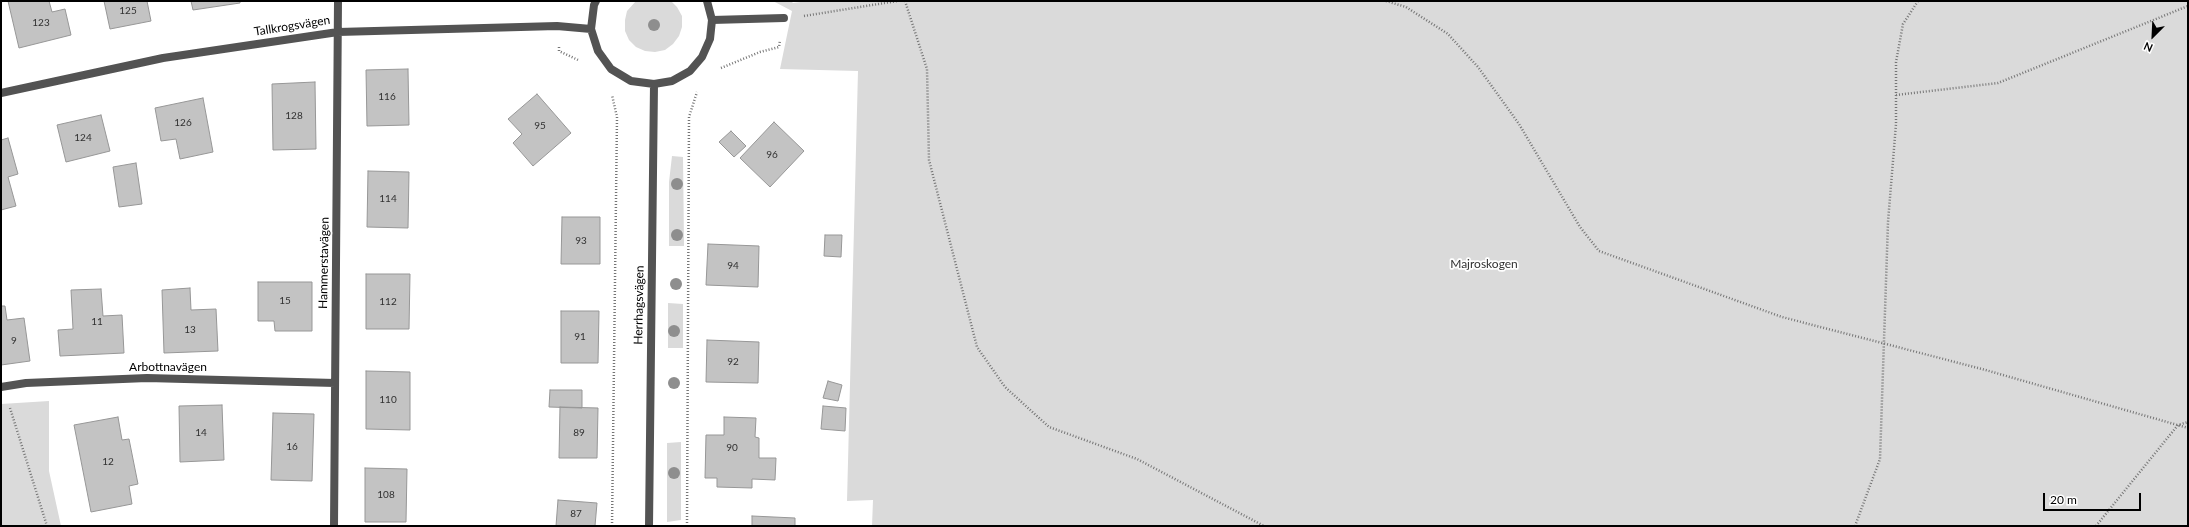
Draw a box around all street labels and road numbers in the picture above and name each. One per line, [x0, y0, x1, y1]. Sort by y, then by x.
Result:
street label: Tallkrogsvägen [253, 13, 331, 39]
street label: Hammerstavägen [316, 217, 332, 309]
street label: Herrhagsvägen [631, 265, 647, 345]
street label: Arbottnavägen [129, 360, 207, 374]

